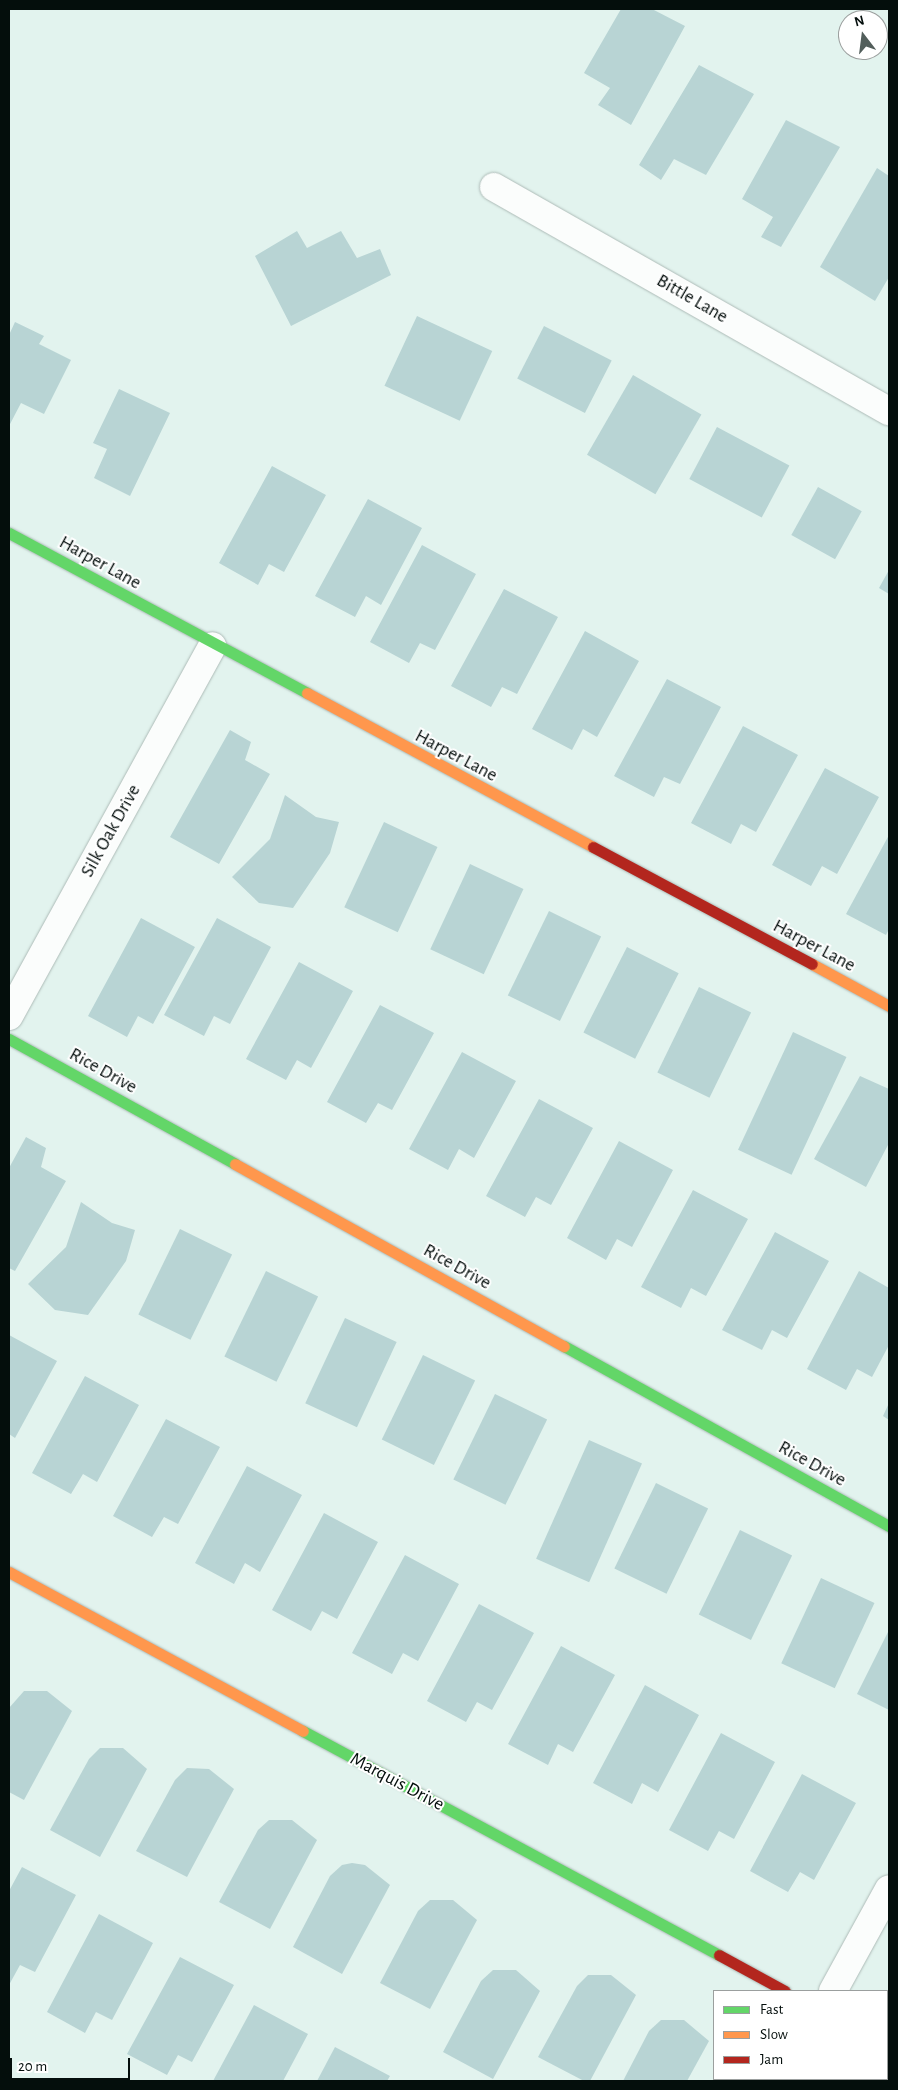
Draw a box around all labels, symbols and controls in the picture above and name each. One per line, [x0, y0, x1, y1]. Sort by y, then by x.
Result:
north arrow [838, 10, 888, 60]
text: N [853, 13, 866, 30]
street label: Bittle Lane [652, 269, 732, 329]
street label: Harper Lane [55, 531, 145, 595]
street label: Harper Lane [411, 725, 501, 787]
street label: Silk Oak Drive [76, 781, 146, 881]
street label: Harper Lane [769, 915, 859, 977]
street label: Rice Drive [65, 1043, 141, 1099]
street label: Rice Drive [419, 1239, 495, 1295]
street label: Rice Drive [774, 1436, 850, 1492]
street label: Marquis Drive [346, 1748, 448, 1816]
legend [713, 1990, 888, 2080]
text: Fast [760, 2002, 783, 2017]
text: Slow [760, 2027, 788, 2042]
scale bar [12, 2048, 132, 2080]
text: Jam [760, 2052, 783, 2067]
text: 20 m [18, 2059, 47, 2074]

